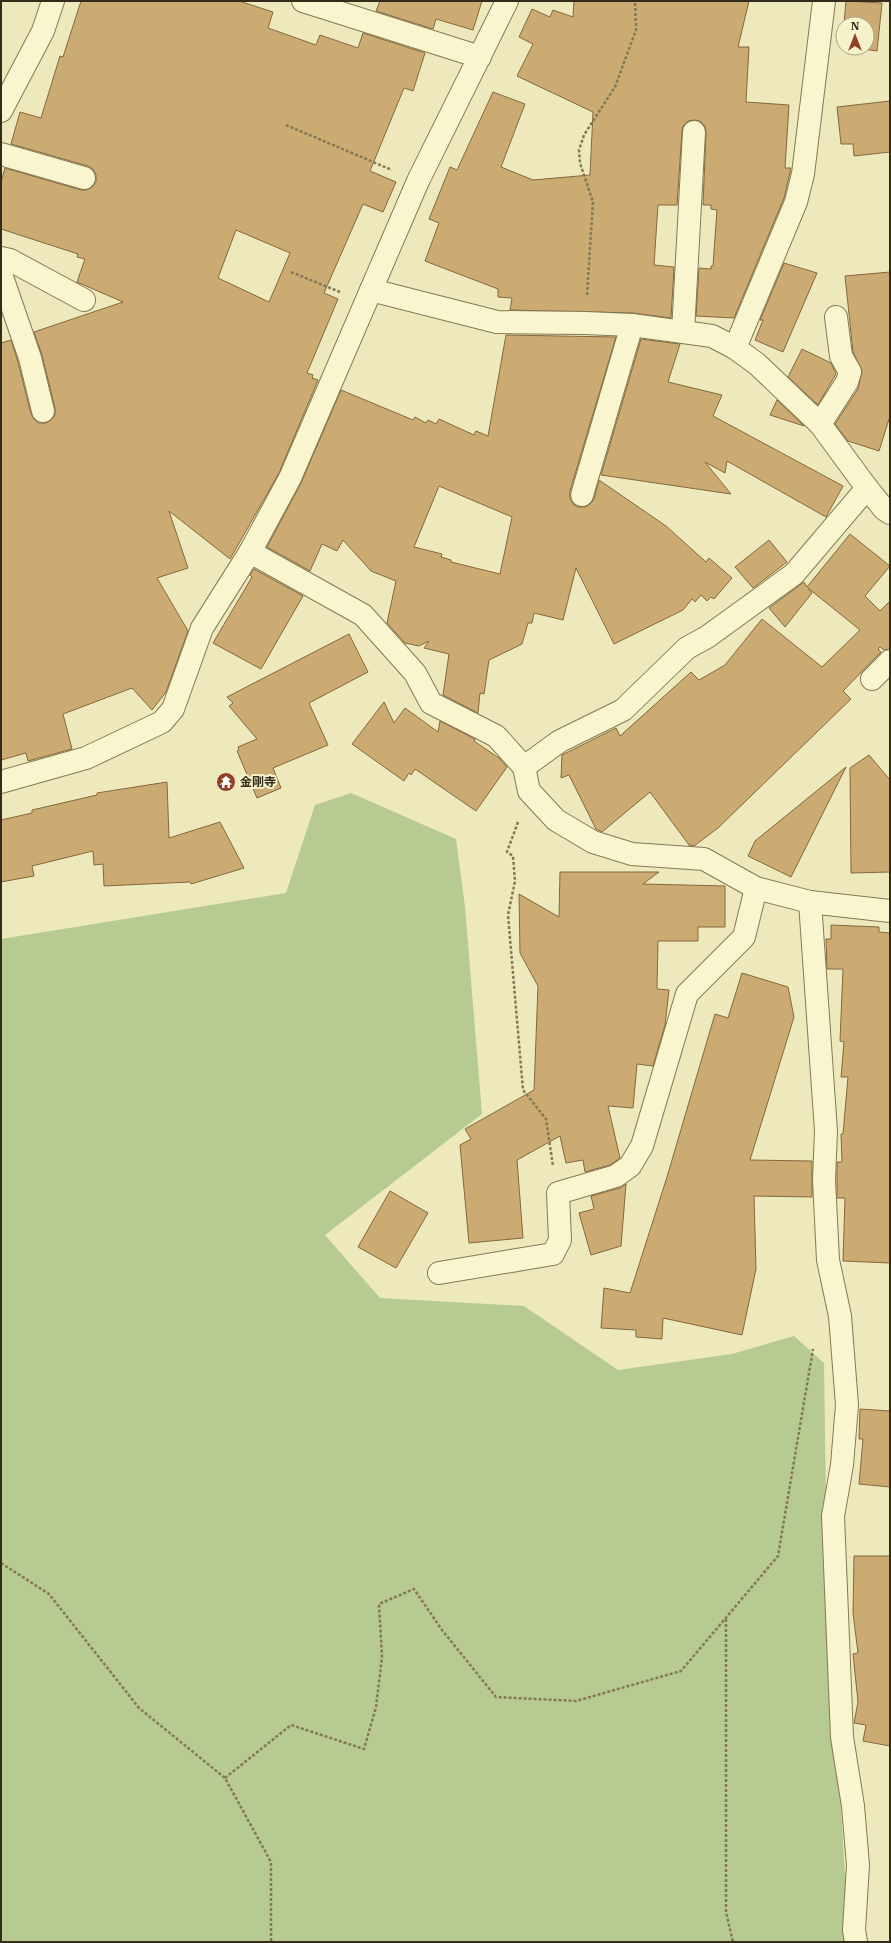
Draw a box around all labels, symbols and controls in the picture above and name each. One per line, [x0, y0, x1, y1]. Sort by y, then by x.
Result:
north arrow [835, 16, 875, 56]
text: N [851, 19, 860, 33]
temple icon: 金剛寺 [215, 771, 237, 793]
place label: 金剛寺 [240, 774, 276, 789]

